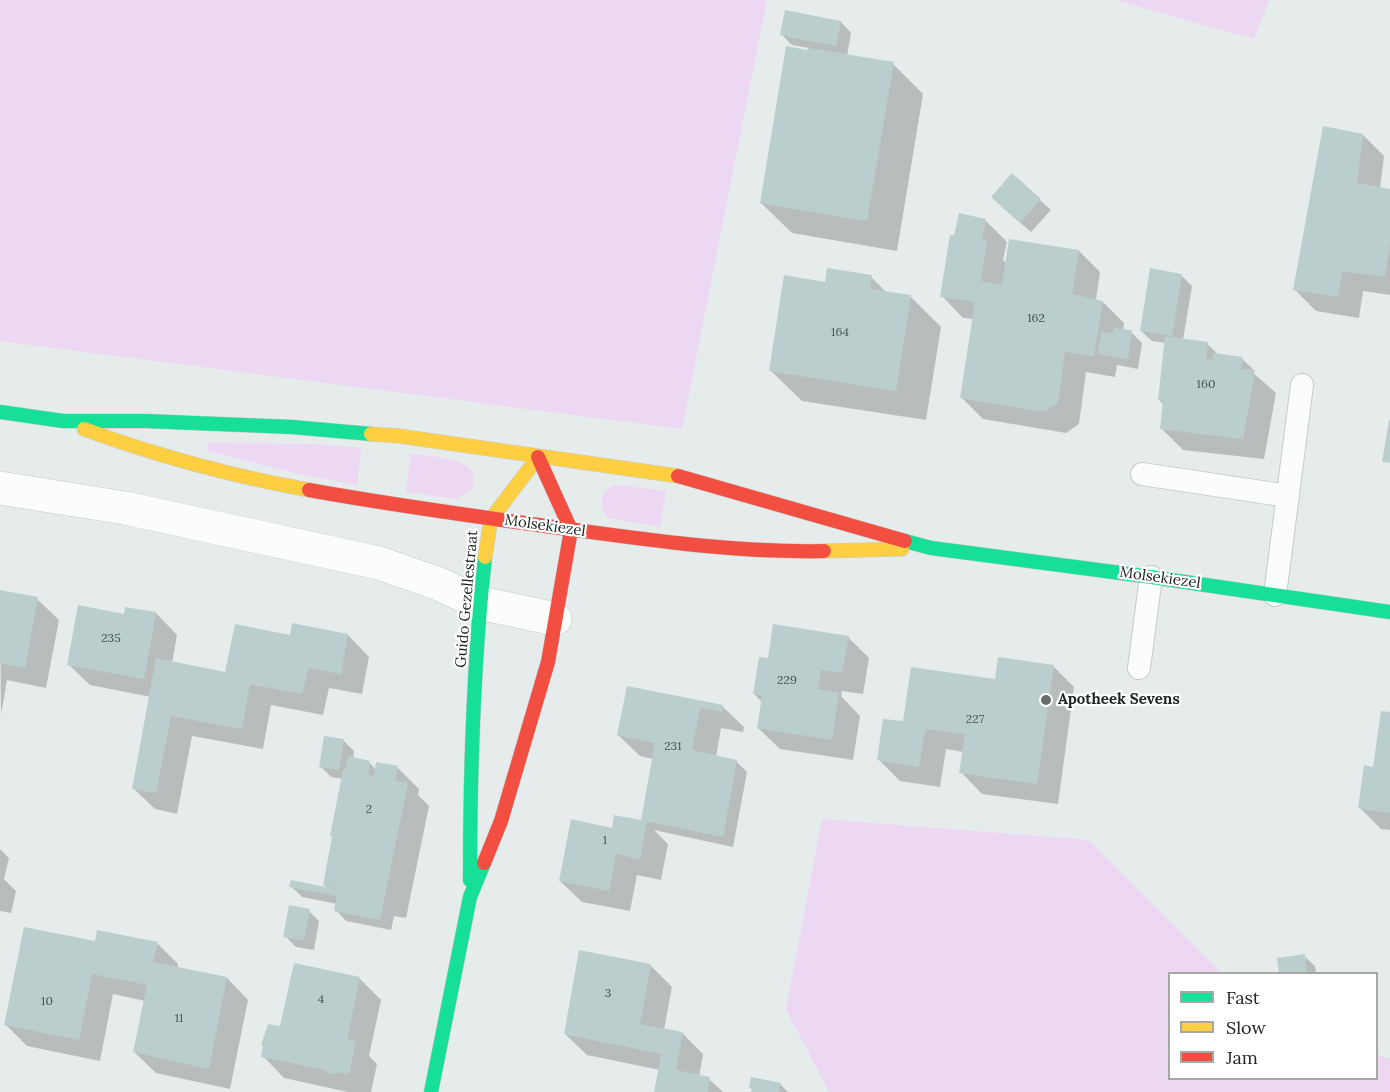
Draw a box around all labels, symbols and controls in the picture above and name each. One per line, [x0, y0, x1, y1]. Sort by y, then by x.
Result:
house number: 162 [1027, 312, 1045, 326]
house number: 164 [831, 326, 849, 340]
house number: 160 [1197, 378, 1215, 392]
street label: Molsekiezel [503, 511, 587, 541]
street label: Guido Gezellestraat [452, 529, 482, 669]
street label: Molsekiezel [1118, 563, 1202, 593]
house number: 235 [101, 632, 121, 646]
house number: 229 [777, 674, 797, 688]
place label: Apotheek Sevens [1058, 691, 1180, 709]
marker: Apotheek Sevens [1039, 693, 1053, 707]
house number: 227 [966, 713, 984, 727]
house number: 231 [664, 740, 682, 754]
house number: 2 [366, 803, 372, 817]
house number: 1 [603, 834, 607, 848]
legend [1168, 972, 1378, 1080]
text: Fast [1226, 986, 1260, 1009]
house number: 3 [605, 987, 611, 1001]
house number: 4 [318, 993, 324, 1007]
house number: 10 [41, 995, 53, 1009]
house number: 11 [175, 1012, 183, 1026]
text: Slow [1226, 1016, 1266, 1039]
text: Jam [1226, 1046, 1258, 1069]

